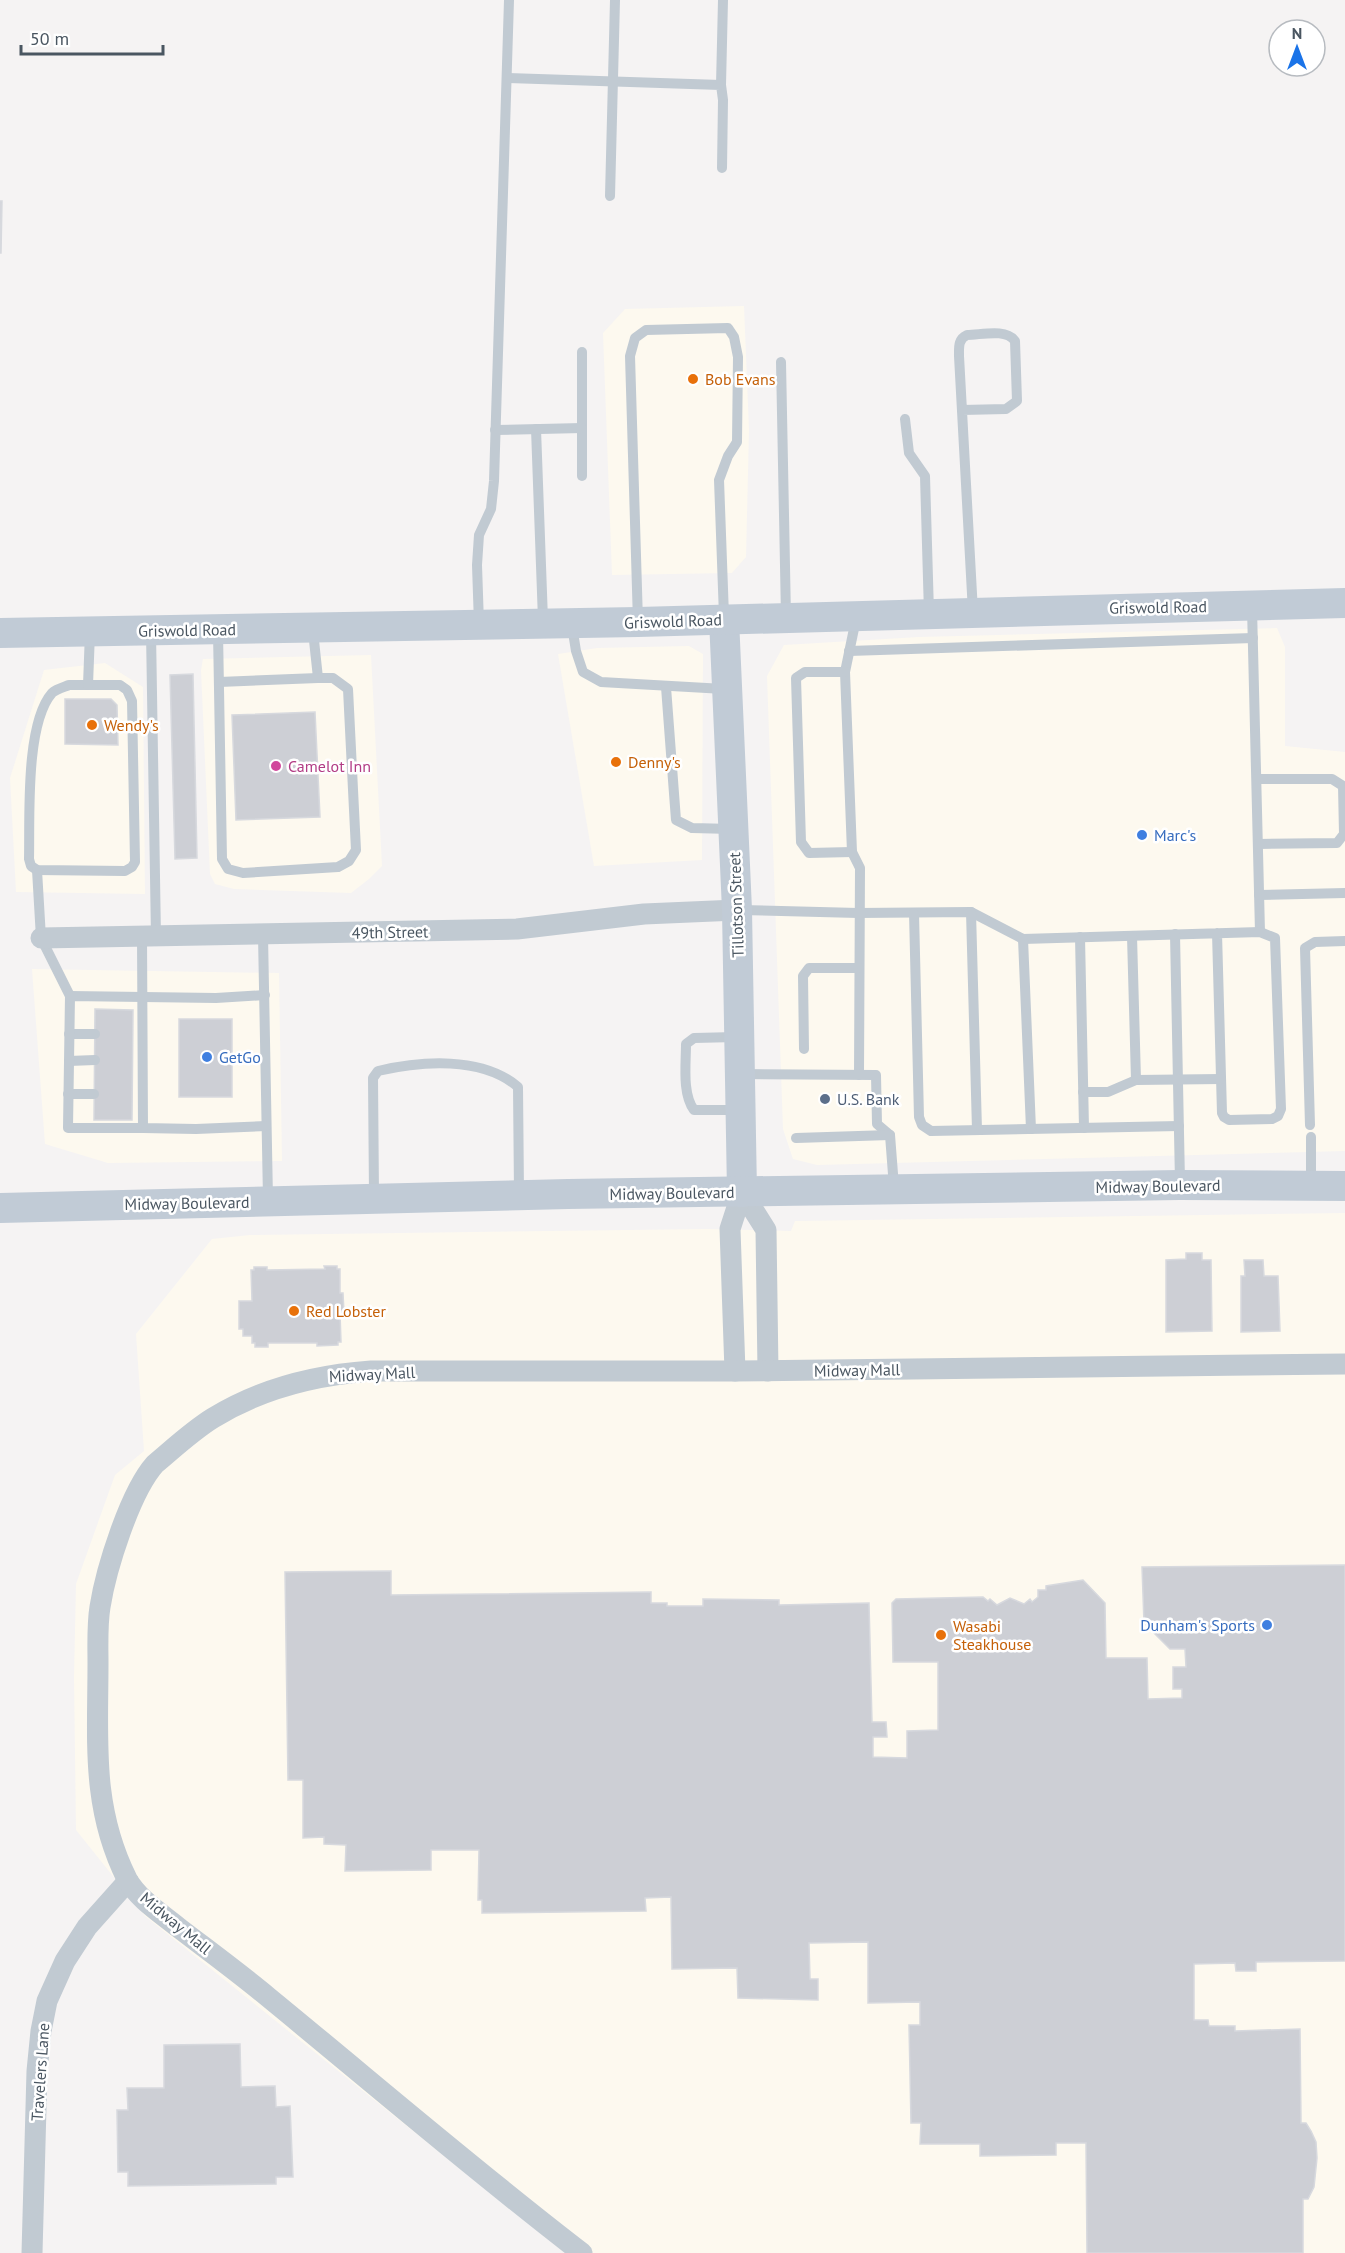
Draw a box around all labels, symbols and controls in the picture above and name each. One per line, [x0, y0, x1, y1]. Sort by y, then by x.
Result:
scale bar [21, 18, 164, 56]
north arrow [1267, 18, 1327, 78]
text: N [1292, 23, 1302, 43]
text: 50 m [30, 27, 69, 50]
place label: Bob Evans [705, 369, 776, 389]
marker: Bob Evans [686, 372, 700, 386]
street label: Griswold Road [1109, 596, 1207, 618]
street label: Griswold Road [624, 609, 722, 633]
street label: Griswold Road [138, 619, 236, 641]
place label: Wendy's [104, 715, 159, 735]
marker: Wendy's [85, 718, 99, 732]
place label: Denny's [628, 752, 681, 772]
marker: Denny's [609, 755, 623, 769]
place label: Camelot Inn [288, 756, 371, 776]
marker: Camelot Inn [269, 759, 283, 773]
place label: Marc's [1154, 825, 1197, 845]
marker: Marc's [1135, 828, 1149, 842]
street label: Tillotson Street [724, 851, 748, 958]
street label: 49th Street [351, 921, 429, 943]
place label: GetGo [219, 1047, 261, 1067]
marker: GetGo [200, 1050, 214, 1064]
place label: U.S. Bank [837, 1089, 900, 1109]
marker: U.S. Bank [818, 1092, 832, 1106]
street label: Midway Boulevard [1095, 1175, 1221, 1197]
street label: Midway Boulevard [609, 1182, 735, 1204]
street label: Midway Boulevard [124, 1192, 250, 1214]
place label: Red Lobster [306, 1301, 386, 1321]
marker: Red Lobster [287, 1304, 301, 1318]
street label: Midway Mall [814, 1359, 901, 1381]
street label: Midway Mall [328, 1362, 416, 1386]
place label: Dunham's Sports [1140, 1615, 1255, 1635]
place label: Wasabi Steakhouse [953, 1616, 1031, 1654]
marker: Dunham's Sports [1260, 1618, 1274, 1632]
marker: Wasabi Steakhouse [934, 1628, 948, 1642]
street label: Midway Mall [137, 1888, 216, 1959]
street label: Travelers Lane [27, 2022, 53, 2122]

